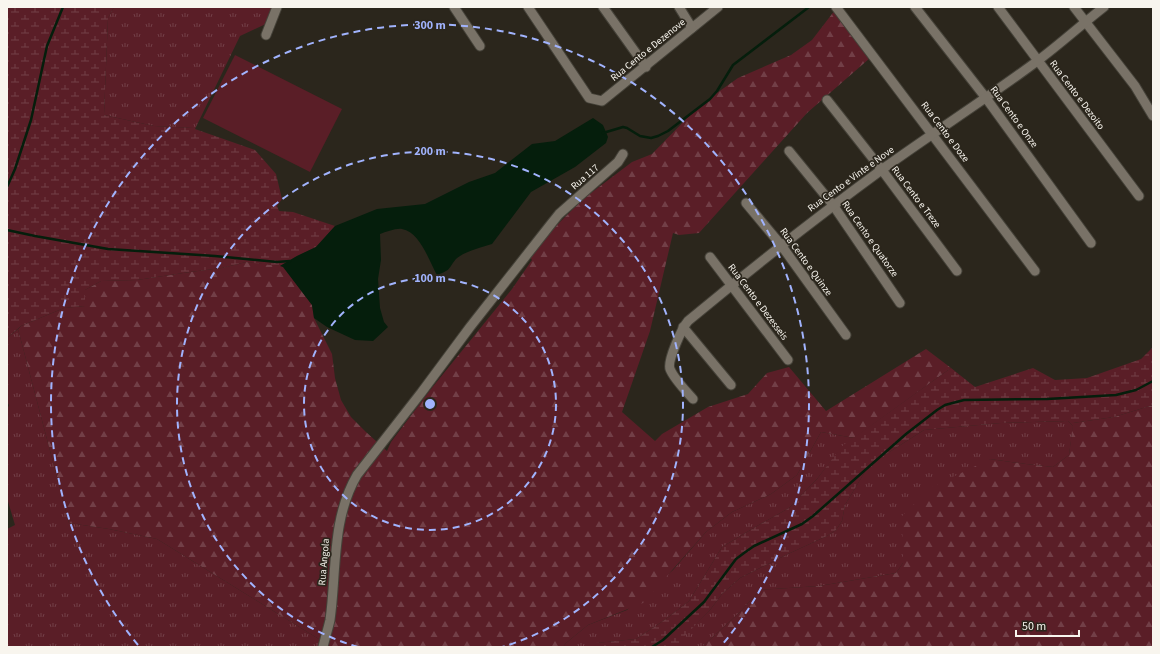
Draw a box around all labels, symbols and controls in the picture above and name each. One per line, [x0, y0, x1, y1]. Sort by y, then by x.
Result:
street label: Rua Cento e Dezenove [608, 15, 688, 85]
text: 300 m [414, 17, 446, 34]
street label: Rua Cento e Dezoito [1046, 57, 1108, 133]
street label: Rua Cento e Onze [987, 83, 1041, 151]
street label: Rua Cento e Doze [918, 99, 972, 165]
text: 200 m [414, 143, 446, 160]
street label: Rua Cento e Vinte e Nove [805, 143, 897, 215]
street label: Rua 117 [568, 161, 602, 193]
street label: Rua Cento e Treze [888, 163, 944, 231]
street label: Rua Cento e Quatorze [838, 198, 902, 280]
street label: Rua Cento e Quinze [777, 225, 836, 299]
street label: Rua Cento e Dezesseis [725, 261, 791, 343]
text: 100 m [414, 270, 446, 287]
centre of rings [423, 397, 437, 411]
street label: Rua Angola [315, 538, 333, 586]
scale bar [1016, 612, 1079, 638]
text: 50 m [1022, 618, 1046, 635]

